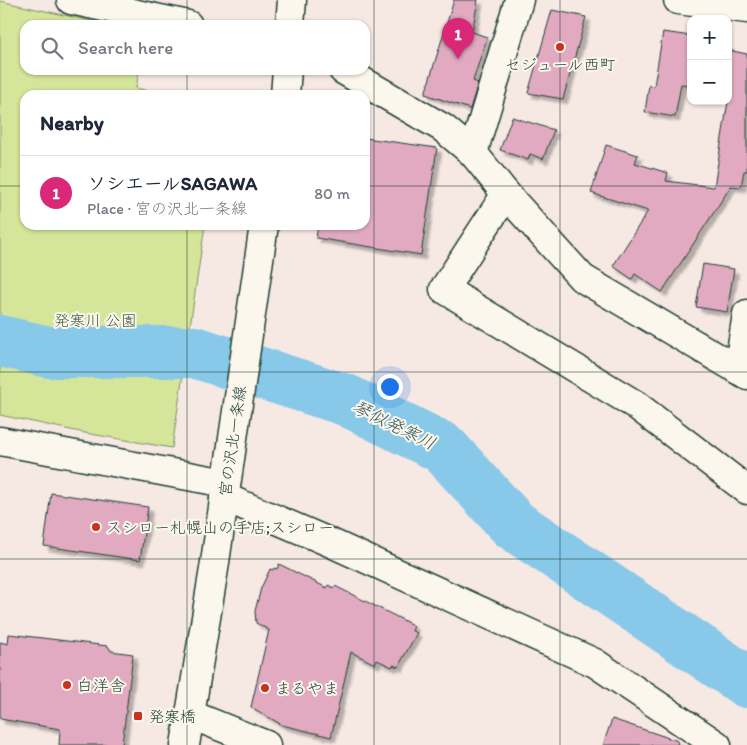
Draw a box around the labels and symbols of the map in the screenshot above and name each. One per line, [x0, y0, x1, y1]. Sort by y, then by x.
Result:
pin: 1 [442, 18, 474, 59]
marker: セジュール西町 [554, 41, 566, 53]
place label: セジュール西町 [504, 55, 616, 74]
park label: 発寒川 公園 [53, 311, 137, 330]
your location [377, 374, 403, 400]
street label: 宮の沢北一条線 [215, 384, 250, 498]
water label: 琴似発寒川 [349, 395, 439, 455]
place label: スシロー札幌山の手店;スシロー [106, 518, 334, 537]
marker: スシロー札幌山の手店;スシロー [90, 521, 102, 533]
place label: 白洋舎 [77, 676, 125, 695]
marker: 白洋舎 [61, 679, 73, 691]
place label: まるやま [275, 679, 339, 698]
marker: まるやま [259, 682, 271, 694]
place label: 発寒橋 [148, 707, 196, 726]
marker: 発寒橋 [132, 710, 144, 722]

